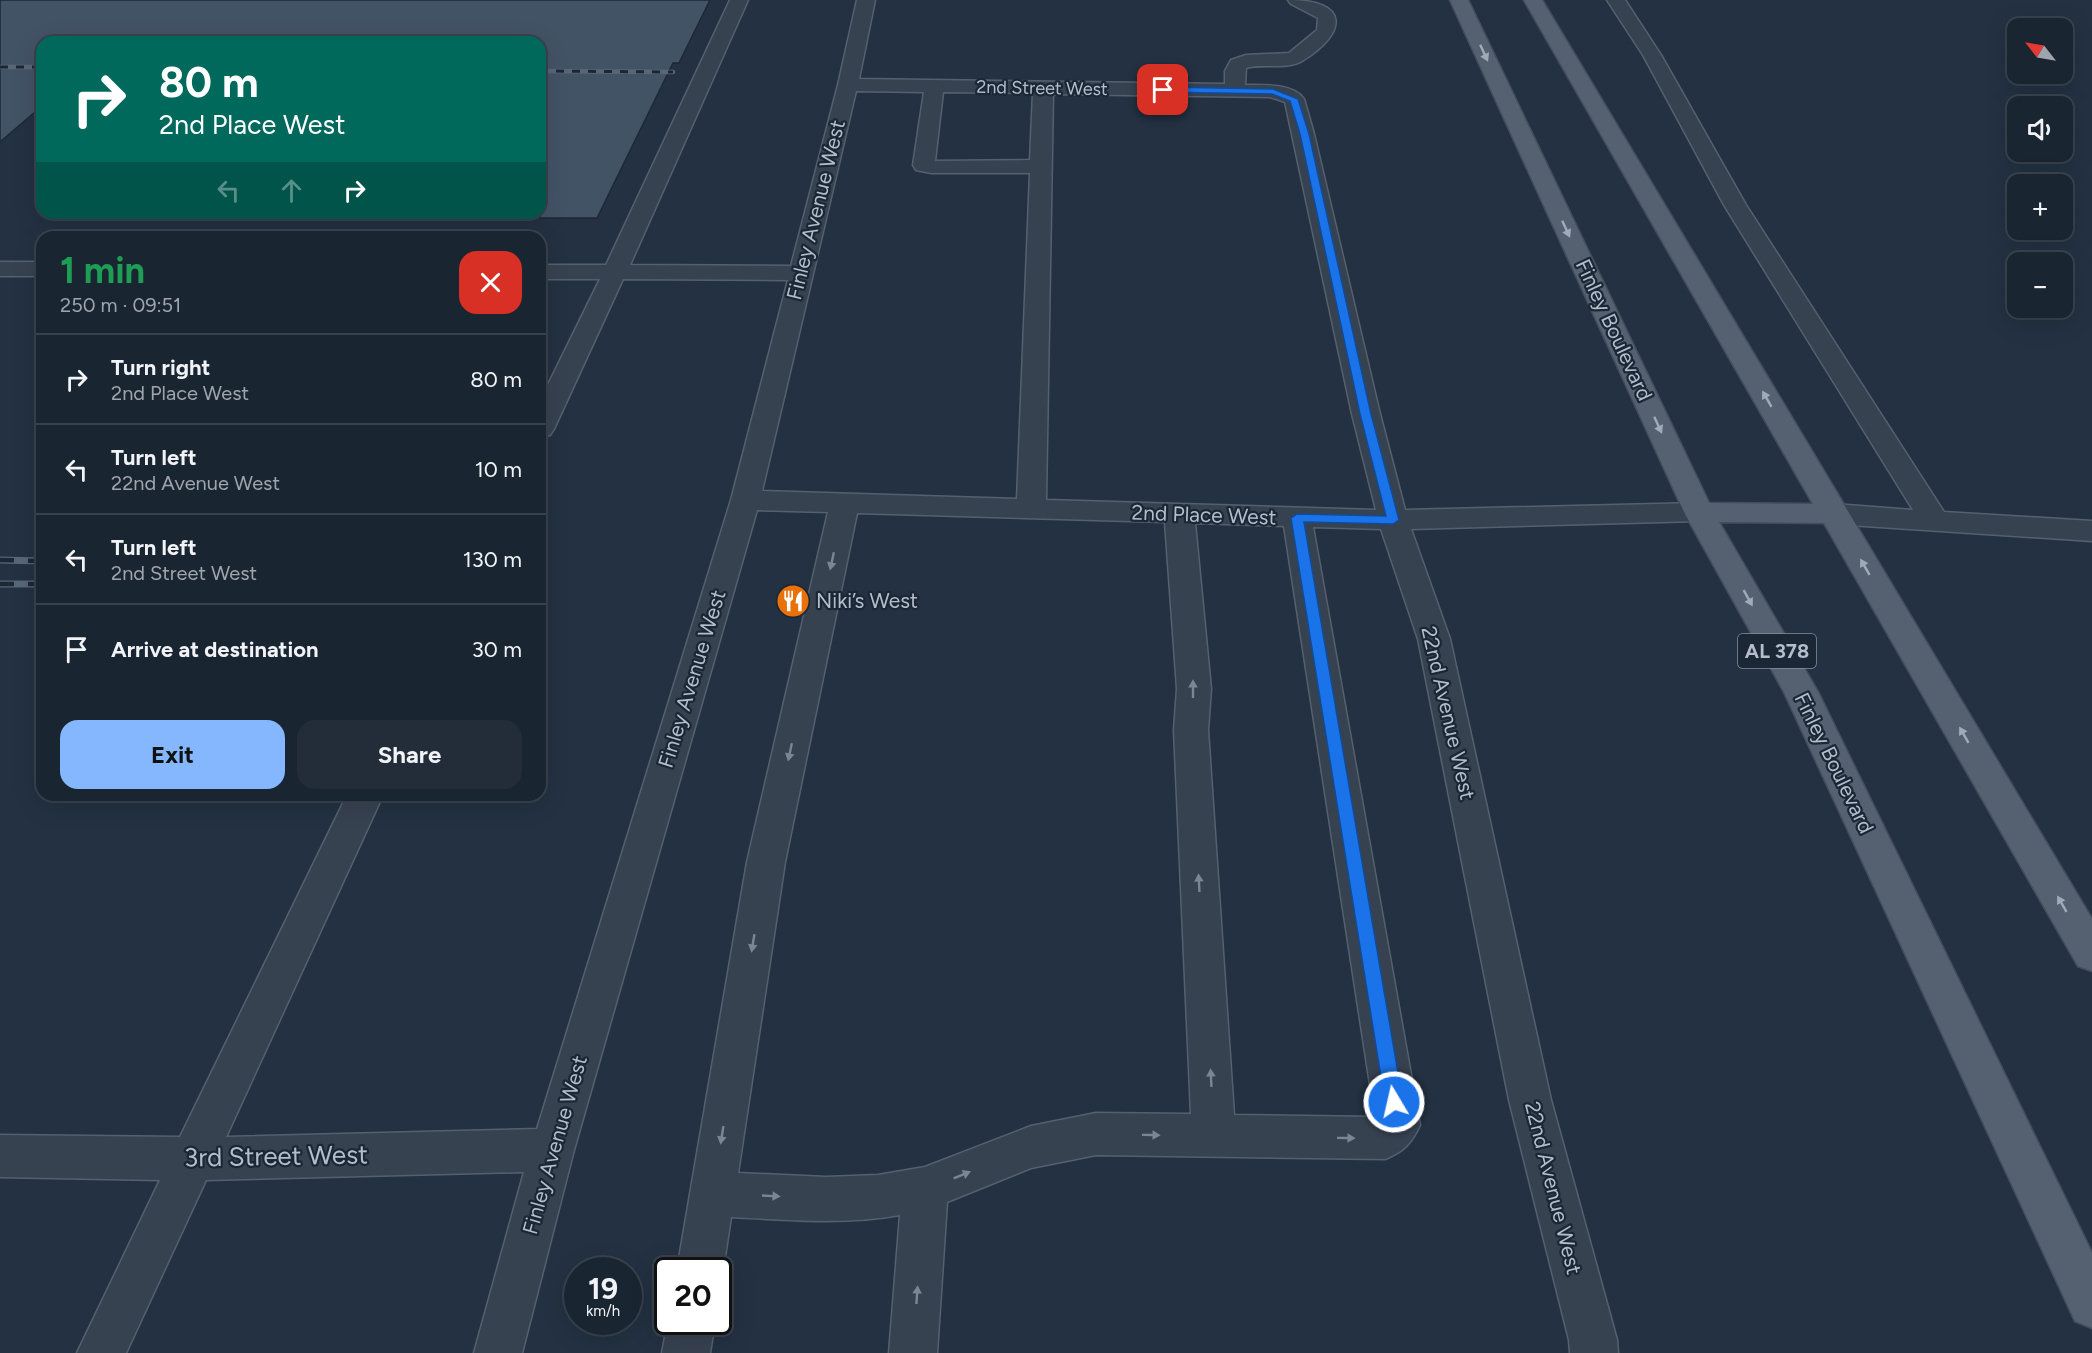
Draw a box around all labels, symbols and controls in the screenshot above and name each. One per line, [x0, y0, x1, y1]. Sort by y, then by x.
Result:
north arrow [2007, 18, 2073, 84]
map controls [2007, 18, 2073, 318]
one-way arrow [1479, 44, 1488, 61]
text: 80 m [159, 57, 259, 108]
icon: right [60, 60, 138, 138]
pin [1137, 64, 1188, 115]
icon: arrive [1146, 73, 1179, 106]
street label: 2nd Street West [976, 76, 1108, 100]
button: sound [2007, 96, 2073, 162]
text: 2nd Place West [159, 108, 345, 141]
street label: Finley Avenue West [781, 117, 850, 303]
icon: left [212, 174, 245, 207]
icon: ahead [275, 174, 308, 207]
icon: right [338, 174, 371, 207]
button: + [2007, 174, 2073, 240]
one-way arrow [1562, 221, 1571, 238]
text: 1 min [60, 249, 145, 292]
button: close [459, 251, 522, 314]
button: − [2007, 252, 2073, 318]
street label: Finley Boulevard [1571, 255, 1658, 405]
text: 250 m · 09:51 [60, 293, 181, 317]
text: Turn right [111, 354, 210, 381]
icon: right [60, 363, 93, 396]
text: 80 m [470, 366, 522, 393]
text: 2nd Place West [111, 381, 249, 405]
one-way arrow [1761, 391, 1772, 407]
one-way arrow [1654, 417, 1663, 434]
text: Turn left [111, 444, 197, 471]
icon: left [60, 453, 93, 486]
text: 10 m [475, 456, 522, 483]
text: 22nd Avenue West [111, 471, 280, 495]
street label: 2nd Place West [1131, 499, 1277, 530]
text: Turn left [111, 534, 197, 561]
icon: left [60, 543, 93, 576]
text: 130 m [463, 546, 522, 573]
one-way arrow [826, 552, 836, 570]
one-way arrow [1860, 558, 1870, 575]
text: 2nd Street West [111, 561, 257, 585]
restaurant icon: Niki’s West [775, 583, 811, 619]
street label: Finley Avenue West [653, 587, 730, 771]
place label: Niki’s West [816, 588, 918, 613]
one-way arrow [1743, 590, 1753, 607]
street label: 22nd Avenue West [1416, 624, 1481, 802]
icon: arrive [60, 633, 93, 666]
road number: AL 378 [1738, 634, 1816, 668]
text: Arrive at destination [111, 636, 319, 663]
text: 30 m [472, 636, 522, 663]
one-way arrow [1188, 679, 1198, 698]
street label: Finley Boulevard [1790, 688, 1879, 837]
button: Exit [60, 720, 285, 789]
button: Share [297, 720, 522, 789]
one-way arrow [1958, 727, 1969, 743]
one-way arrow [785, 742, 795, 761]
one-way arrow [1195, 874, 1204, 893]
one-way arrow [2058, 895, 2068, 912]
one-way arrow [748, 934, 757, 953]
street label: Finley Avenue West [517, 1053, 592, 1237]
one-way arrow [1206, 1068, 1215, 1087]
position arrow [1362, 1070, 1426, 1134]
street label: 22nd Avenue West [1520, 1099, 1587, 1277]
one-way arrow [717, 1126, 726, 1145]
one-way arrow [1141, 1130, 1160, 1140]
one-way arrow [1336, 1133, 1355, 1143]
street label: 3rd Street West [184, 1138, 368, 1174]
one-way arrow [953, 1170, 971, 1179]
one-way arrow [761, 1192, 780, 1201]
speed limit sign: 20 [654, 1257, 732, 1335]
text: 19 [588, 1270, 618, 1307]
one-way arrow [913, 1285, 922, 1304]
text: km/h [586, 1302, 620, 1320]

